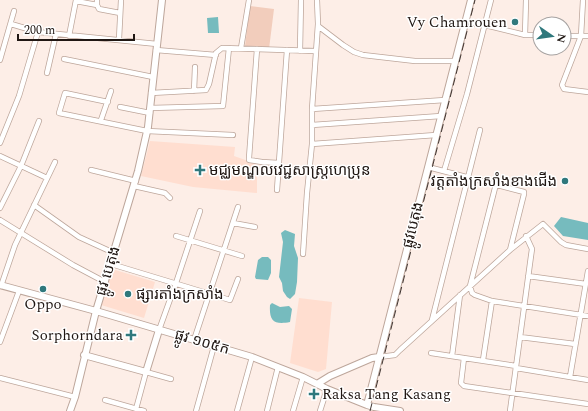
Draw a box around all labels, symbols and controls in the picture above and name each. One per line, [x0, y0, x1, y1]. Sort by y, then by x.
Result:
place label: Vy Chamrouen [407, 11, 507, 34]
scale bar [18, 16, 134, 42]
north arrow [532, 16, 572, 56]
marker: Vy Chamrouen [510, 17, 520, 27]
text: 200 m [24, 21, 55, 40]
text: N [552, 32, 571, 44]
place label: មជ្ឈមណ្ឌលវេជ្ជសាស្ត្រហេប្រុន [209, 159, 370, 182]
marker: មជ្ឈមណ្ឌលវេជ្ជសាស្ត្រហេប្រុន [194, 164, 206, 176]
place label: វត្តតាំងក្រសាំងខាងជើង [431, 170, 557, 193]
marker: វត្តតាំងក្រសាំងខាងជើង [560, 176, 570, 186]
street label: ផ្លូវបេតុង [396, 199, 431, 251]
street label: ផ្លូវ បេតុង [90, 243, 128, 299]
place label: ផ្សារតាំងក្រសាំង [136, 283, 224, 306]
marker: Oppo [38, 284, 48, 294]
marker: ផ្សារតាំងក្រសាំង [123, 289, 133, 299]
place label: Oppo [24, 293, 62, 316]
street label: ផ្លូវ ១០៥ក [171, 323, 232, 362]
place label: Sorphorndara [31, 324, 124, 347]
marker: Sorphorndara [126, 330, 136, 340]
place label: Raksa Tang Kasang [322, 383, 451, 406]
marker: Raksa Tang Kasang [309, 389, 319, 399]

